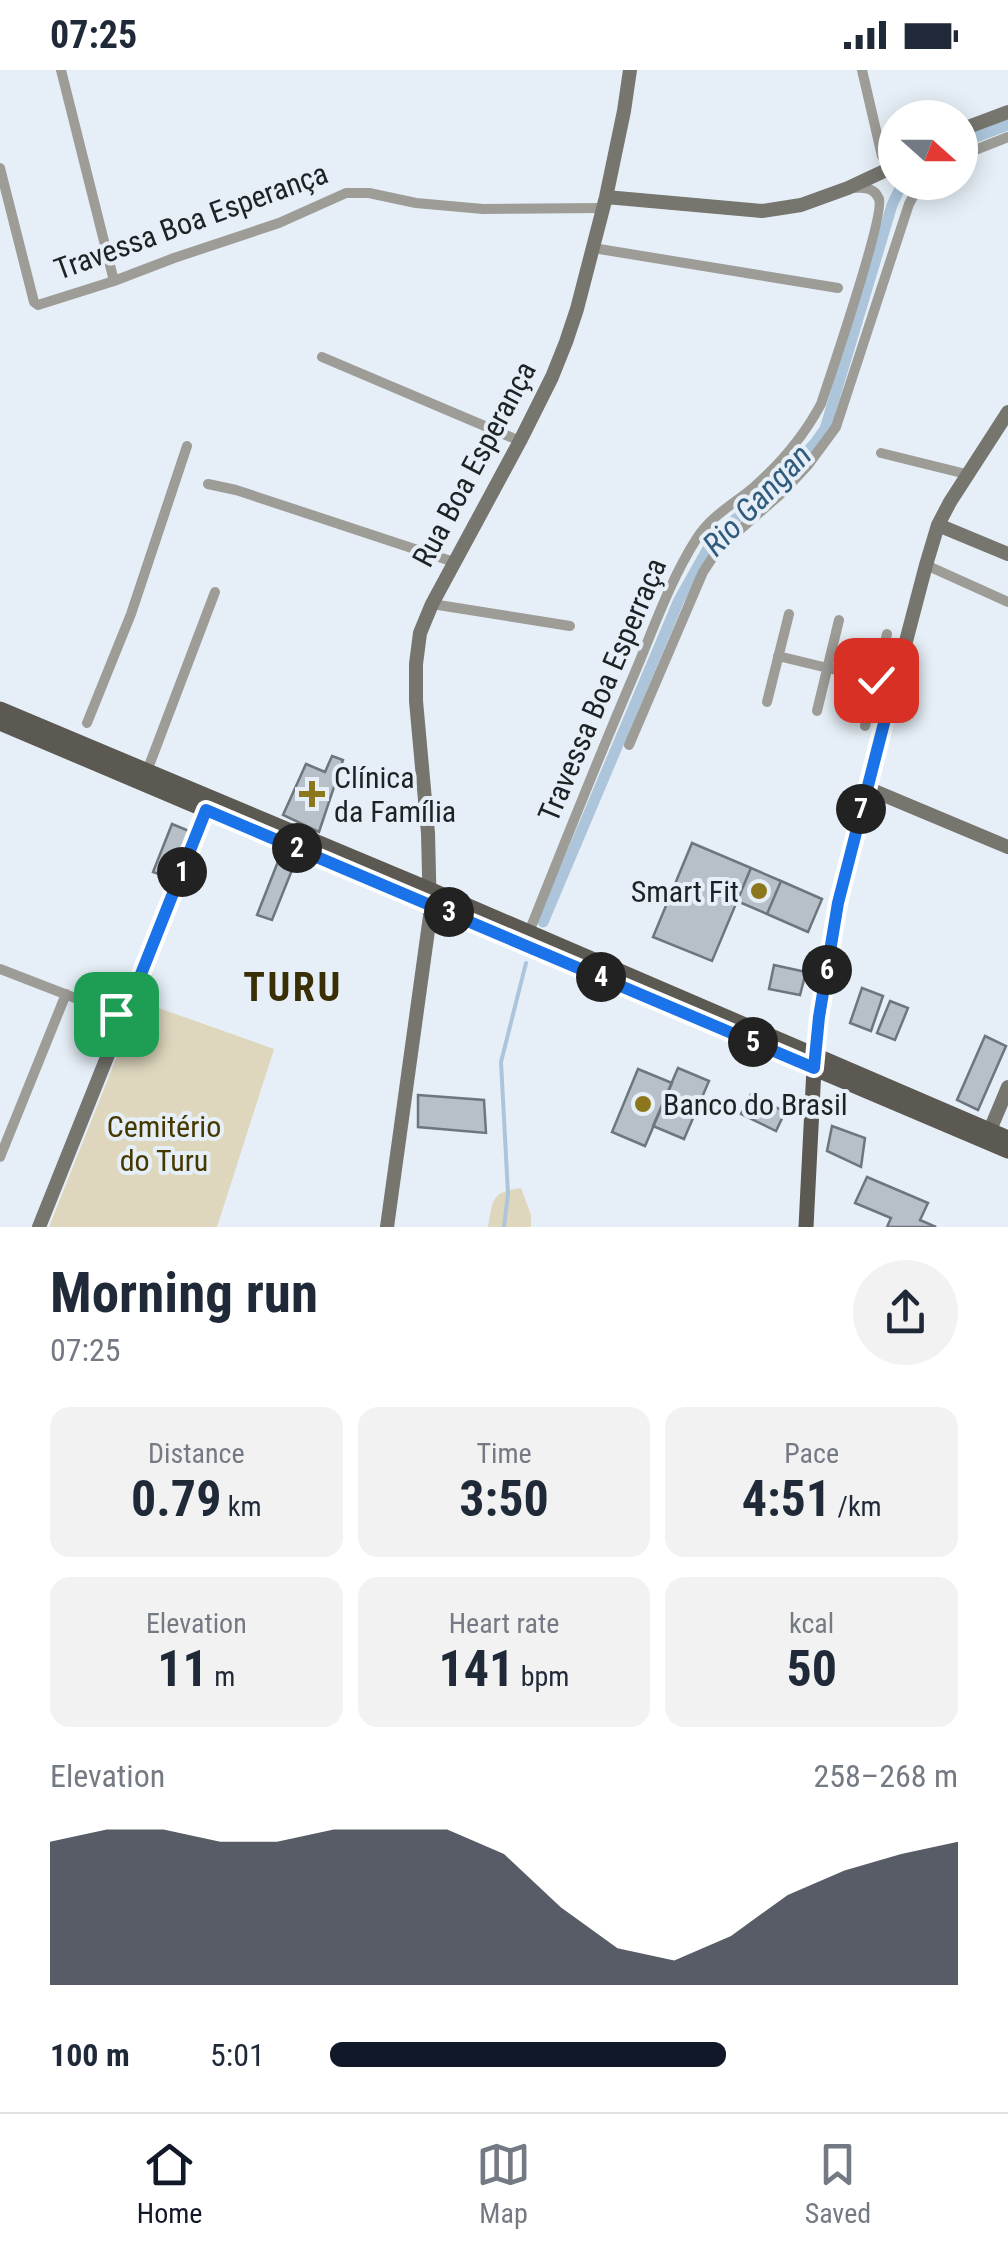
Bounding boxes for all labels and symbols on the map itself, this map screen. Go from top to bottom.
north arrow [878,100,978,200]
street label: Travessa Boa Esperança [50,155,332,287]
street label: Rua Boa Esperança [405,355,543,573]
water label: Rio Gangan [695,436,819,564]
street label: Travessa Boa Esperraça [531,553,673,827]
pin [834,638,919,723]
place label: Clínica da Família [334,760,456,829]
marker: Clínica da Família [299,781,325,807]
pin: 7 [836,784,886,834]
pin: 2 [272,823,322,873]
pin: 1 [157,847,207,897]
place label: Smart Fit [631,874,739,909]
marker: Smart Fit [748,880,770,902]
pin: 3 [424,887,474,937]
pin: 6 [802,945,852,995]
pin: 4 [576,952,626,1002]
district label: TURU [243,964,343,1011]
pin [74,972,159,1057]
pin: 5 [728,1017,778,1067]
place label: Banco do Brasil [663,1087,848,1122]
marker: Banco do Brasil [632,1093,654,1115]
park label: Cemitério do Turu [107,1109,221,1178]

